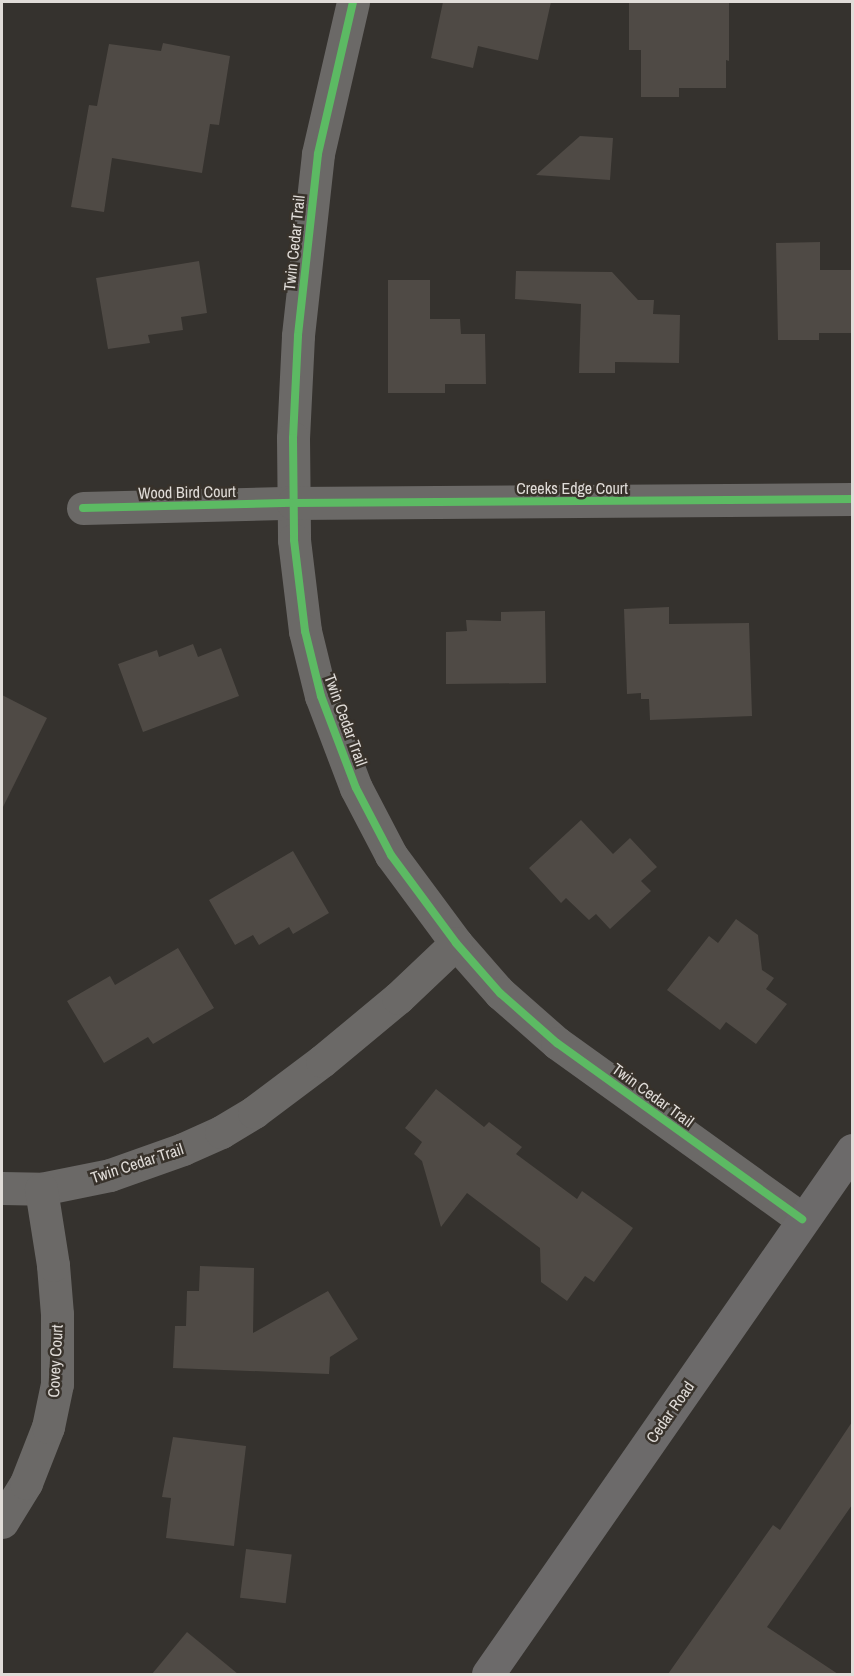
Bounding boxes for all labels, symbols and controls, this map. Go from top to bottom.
street label: Twin Cedar Trail [279,194,309,292]
street label: Creeks Edge Court [516,478,628,498]
street label: Wood Bird Court [138,482,236,502]
street label: Twin Cedar Trail [320,671,372,769]
street label: Twin Cedar Trail [608,1059,698,1131]
street label: Twin Cedar Trail [88,1139,186,1187]
street label: Covey Court [44,1324,66,1398]
street label: Cedar Road [642,1378,698,1446]

